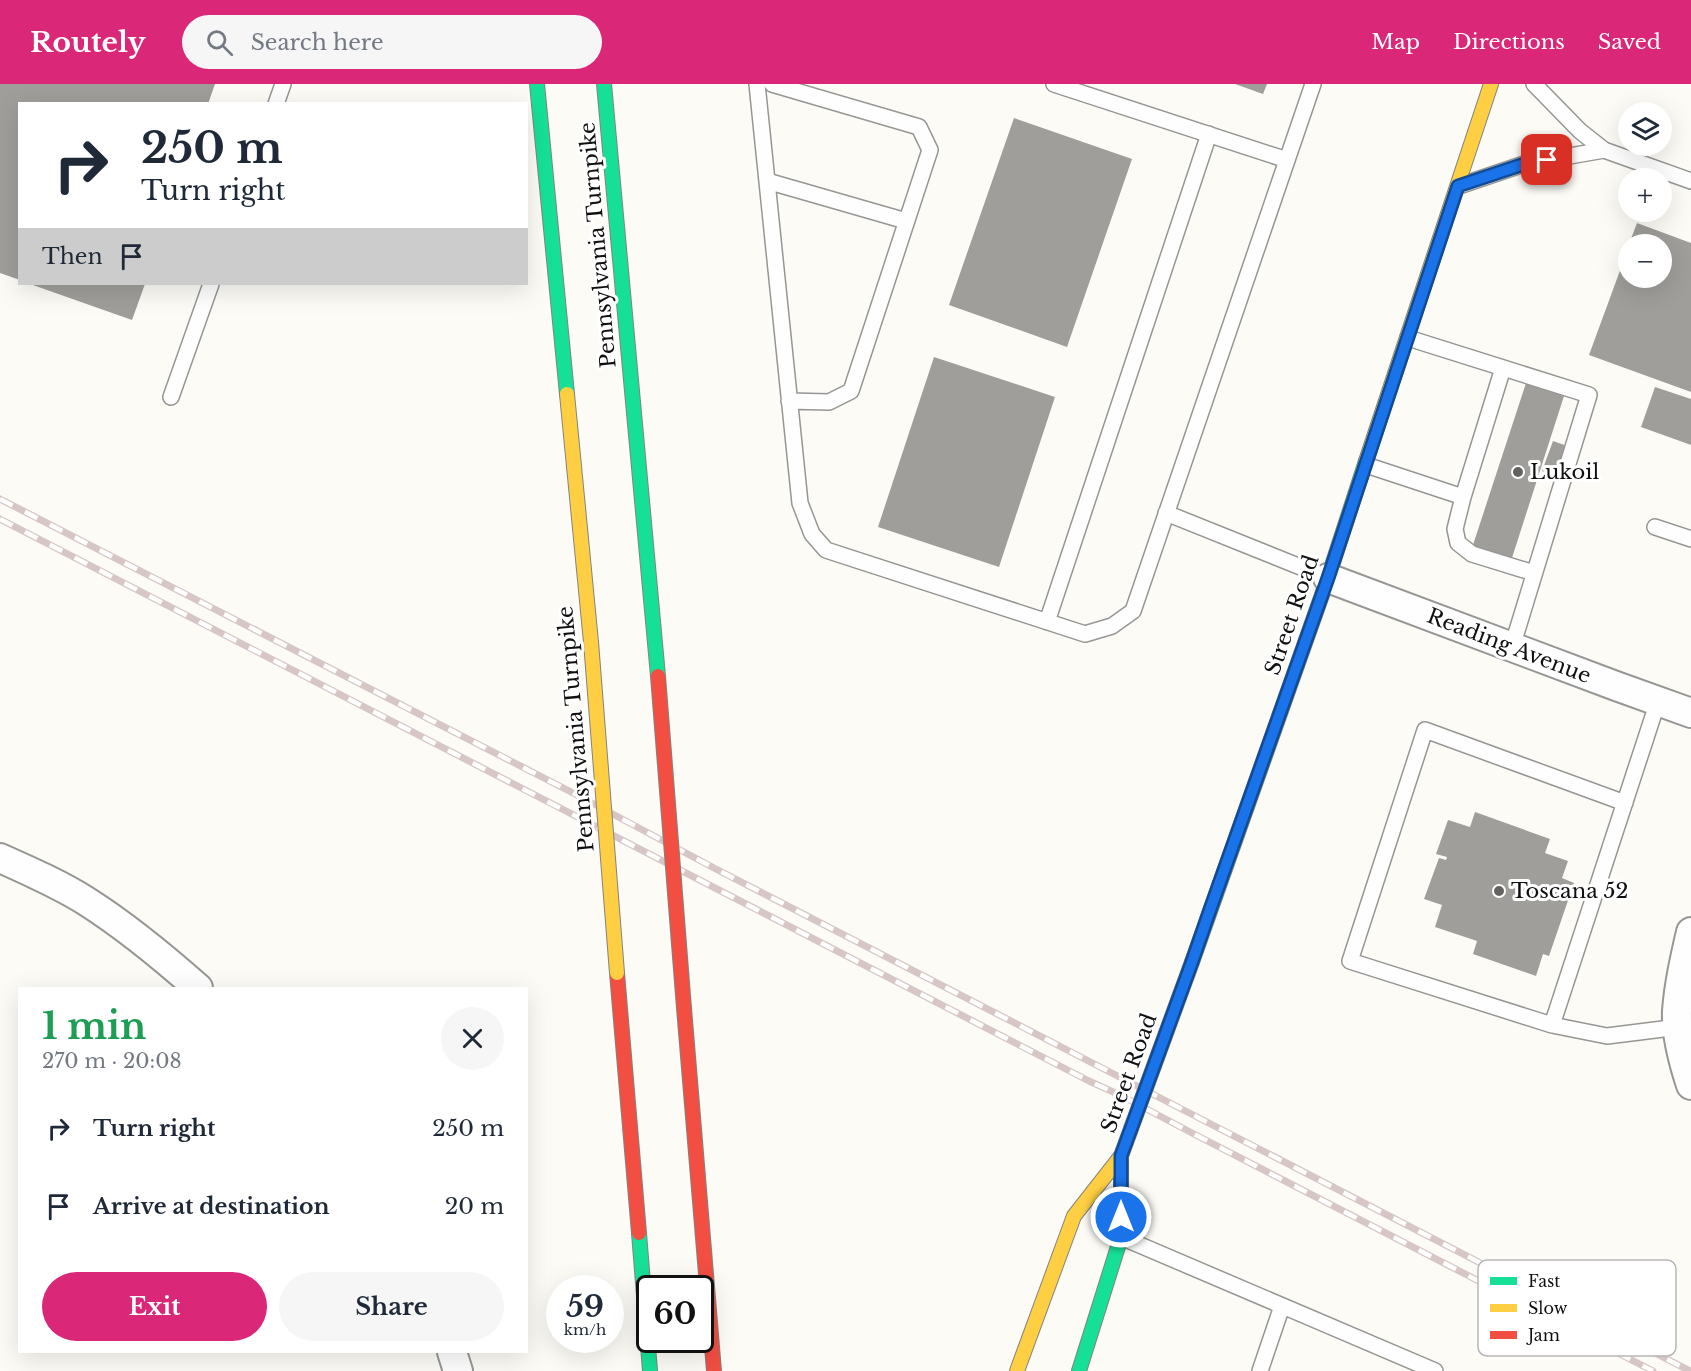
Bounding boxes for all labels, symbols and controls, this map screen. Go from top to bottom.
search box [182,15,602,69]
text: Routely [30,25,146,60]
icon: search [203,26,236,59]
text: Search here [251,29,384,56]
text: Map [1371,29,1420,55]
text: Directions [1453,29,1565,55]
text: Saved [1598,29,1661,55]
map controls [1618,102,1672,288]
button: layers [1618,102,1672,156]
street label: Pennsylvania Turnpike [574,121,622,369]
text: 250 m [141,122,283,174]
icon: right [42,126,120,204]
pin [1521,134,1572,185]
icon: arrive [1530,143,1563,176]
button: + [1618,168,1672,222]
text: Turn right [141,174,285,207]
button: − [1618,234,1672,288]
icon: arrive [115,240,148,273]
text: Then [42,243,103,270]
place label: Lukoil [1530,459,1599,485]
marker: Lukoil [1511,465,1525,479]
street label: Street Road [1259,552,1325,678]
street label: Reading Avenue [1423,603,1595,689]
street label: Pennsylvania Turnpike [552,605,600,853]
place label: Toscana 52 [1511,878,1628,904]
marker: Toscana 52 [1492,884,1506,898]
text: 1 min [42,1004,146,1049]
button: close [441,1007,504,1070]
street label: Street Road [1095,1010,1163,1136]
text: 270 m · 20:08 [42,1049,182,1073]
icon: right [42,1112,75,1145]
text: Turn right [93,1115,215,1142]
text: 250 m [432,1115,504,1142]
position arrow [1089,1185,1153,1249]
icon: arrive [42,1190,75,1223]
text: Arrive at destination [93,1193,330,1220]
text: 20 m [445,1193,504,1220]
legend [1478,1260,1676,1356]
text: Fast [1528,1271,1560,1291]
button: Exit [42,1272,267,1341]
button: Share [279,1272,504,1341]
speed limit sign: 60 [636,1275,714,1353]
text: 59 [566,1288,604,1325]
text: Slow [1528,1298,1568,1318]
text: km/h [564,1320,606,1339]
text: Jam [1526,1325,1560,1345]

